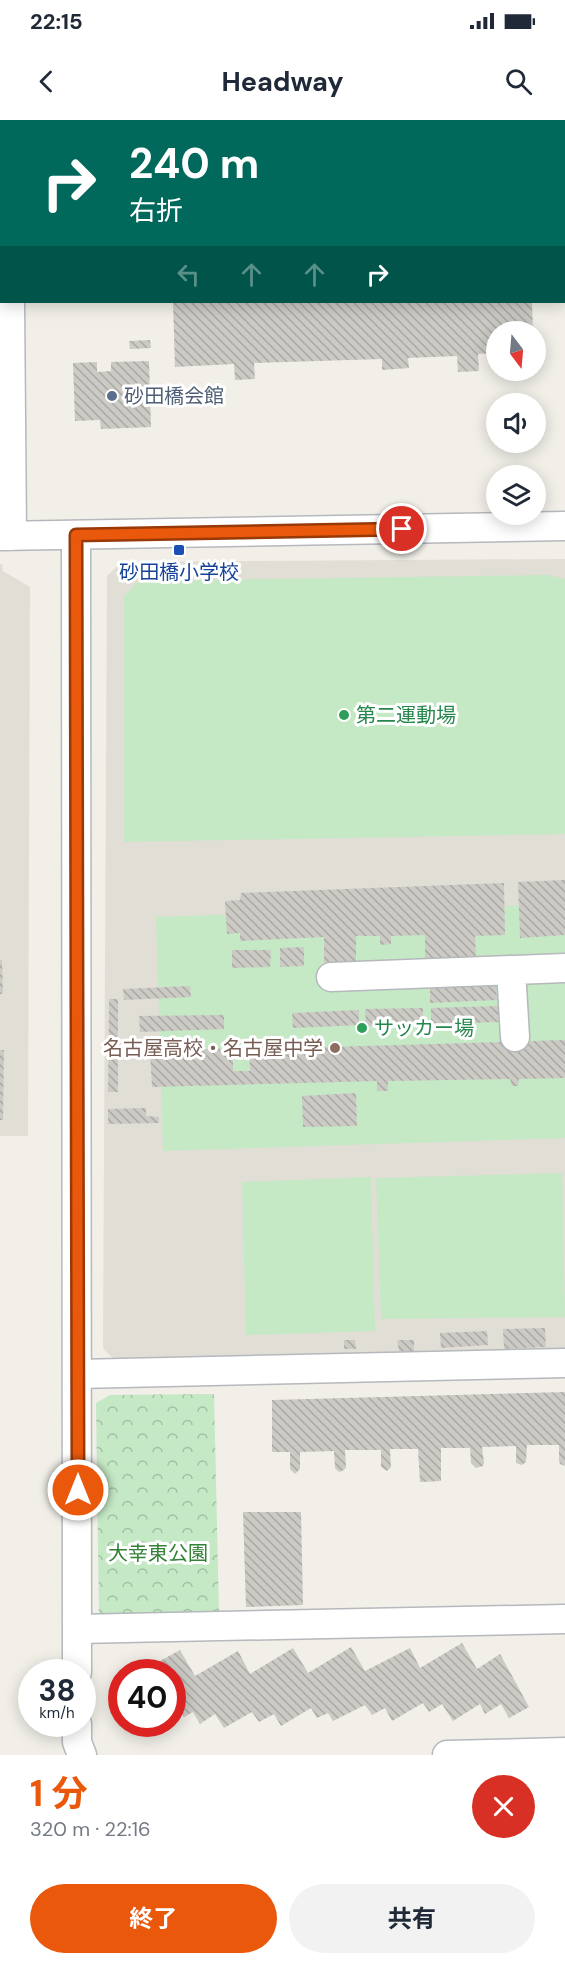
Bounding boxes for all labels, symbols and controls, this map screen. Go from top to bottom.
text: 22:15 [30,7,83,36]
text: Headway [221,64,344,99]
icon: back [30,65,63,98]
icon: search [502,65,535,98]
text: 240 m [129,136,259,191]
icon: right [30,144,108,222]
text: 右折 [129,193,183,228]
icon: left [172,258,205,291]
icon: ahead [235,258,268,291]
icon: ahead [298,258,331,291]
icon: right [361,258,394,291]
north arrow [486,321,546,381]
map controls [486,321,546,525]
place label: 砂田橋会館 [124,383,224,409]
marker: 砂田橋会館 [105,389,119,403]
button: sound [486,393,546,453]
button: layers [486,465,546,525]
pin [376,503,427,554]
icon: arrive [385,512,418,545]
marker: 砂田橋小学校 [172,543,186,557]
place label: 砂田橋小学校 [119,559,239,585]
place label: 第二運動場 [356,702,456,728]
marker: 第二運動場 [337,708,351,722]
place label: サッカー場 [374,1015,474,1041]
marker: サッカー場 [355,1021,369,1035]
place label: 名古屋高校・名古屋中学 [103,1035,323,1061]
marker: 名古屋高校・名古屋中学 [328,1041,342,1055]
position arrow [46,1458,110,1522]
park label: 大幸東公園 [108,1540,208,1566]
speed limit sign: 40 [108,1659,186,1737]
text: 38 [38,1671,76,1710]
text: km/h [39,1703,75,1723]
text: 1 分 [30,1770,88,1817]
button: close [472,1775,535,1838]
text: 320 m · 22:16 [30,1816,150,1842]
button: 終了 [30,1884,277,1953]
button: 共有 [289,1884,535,1953]

